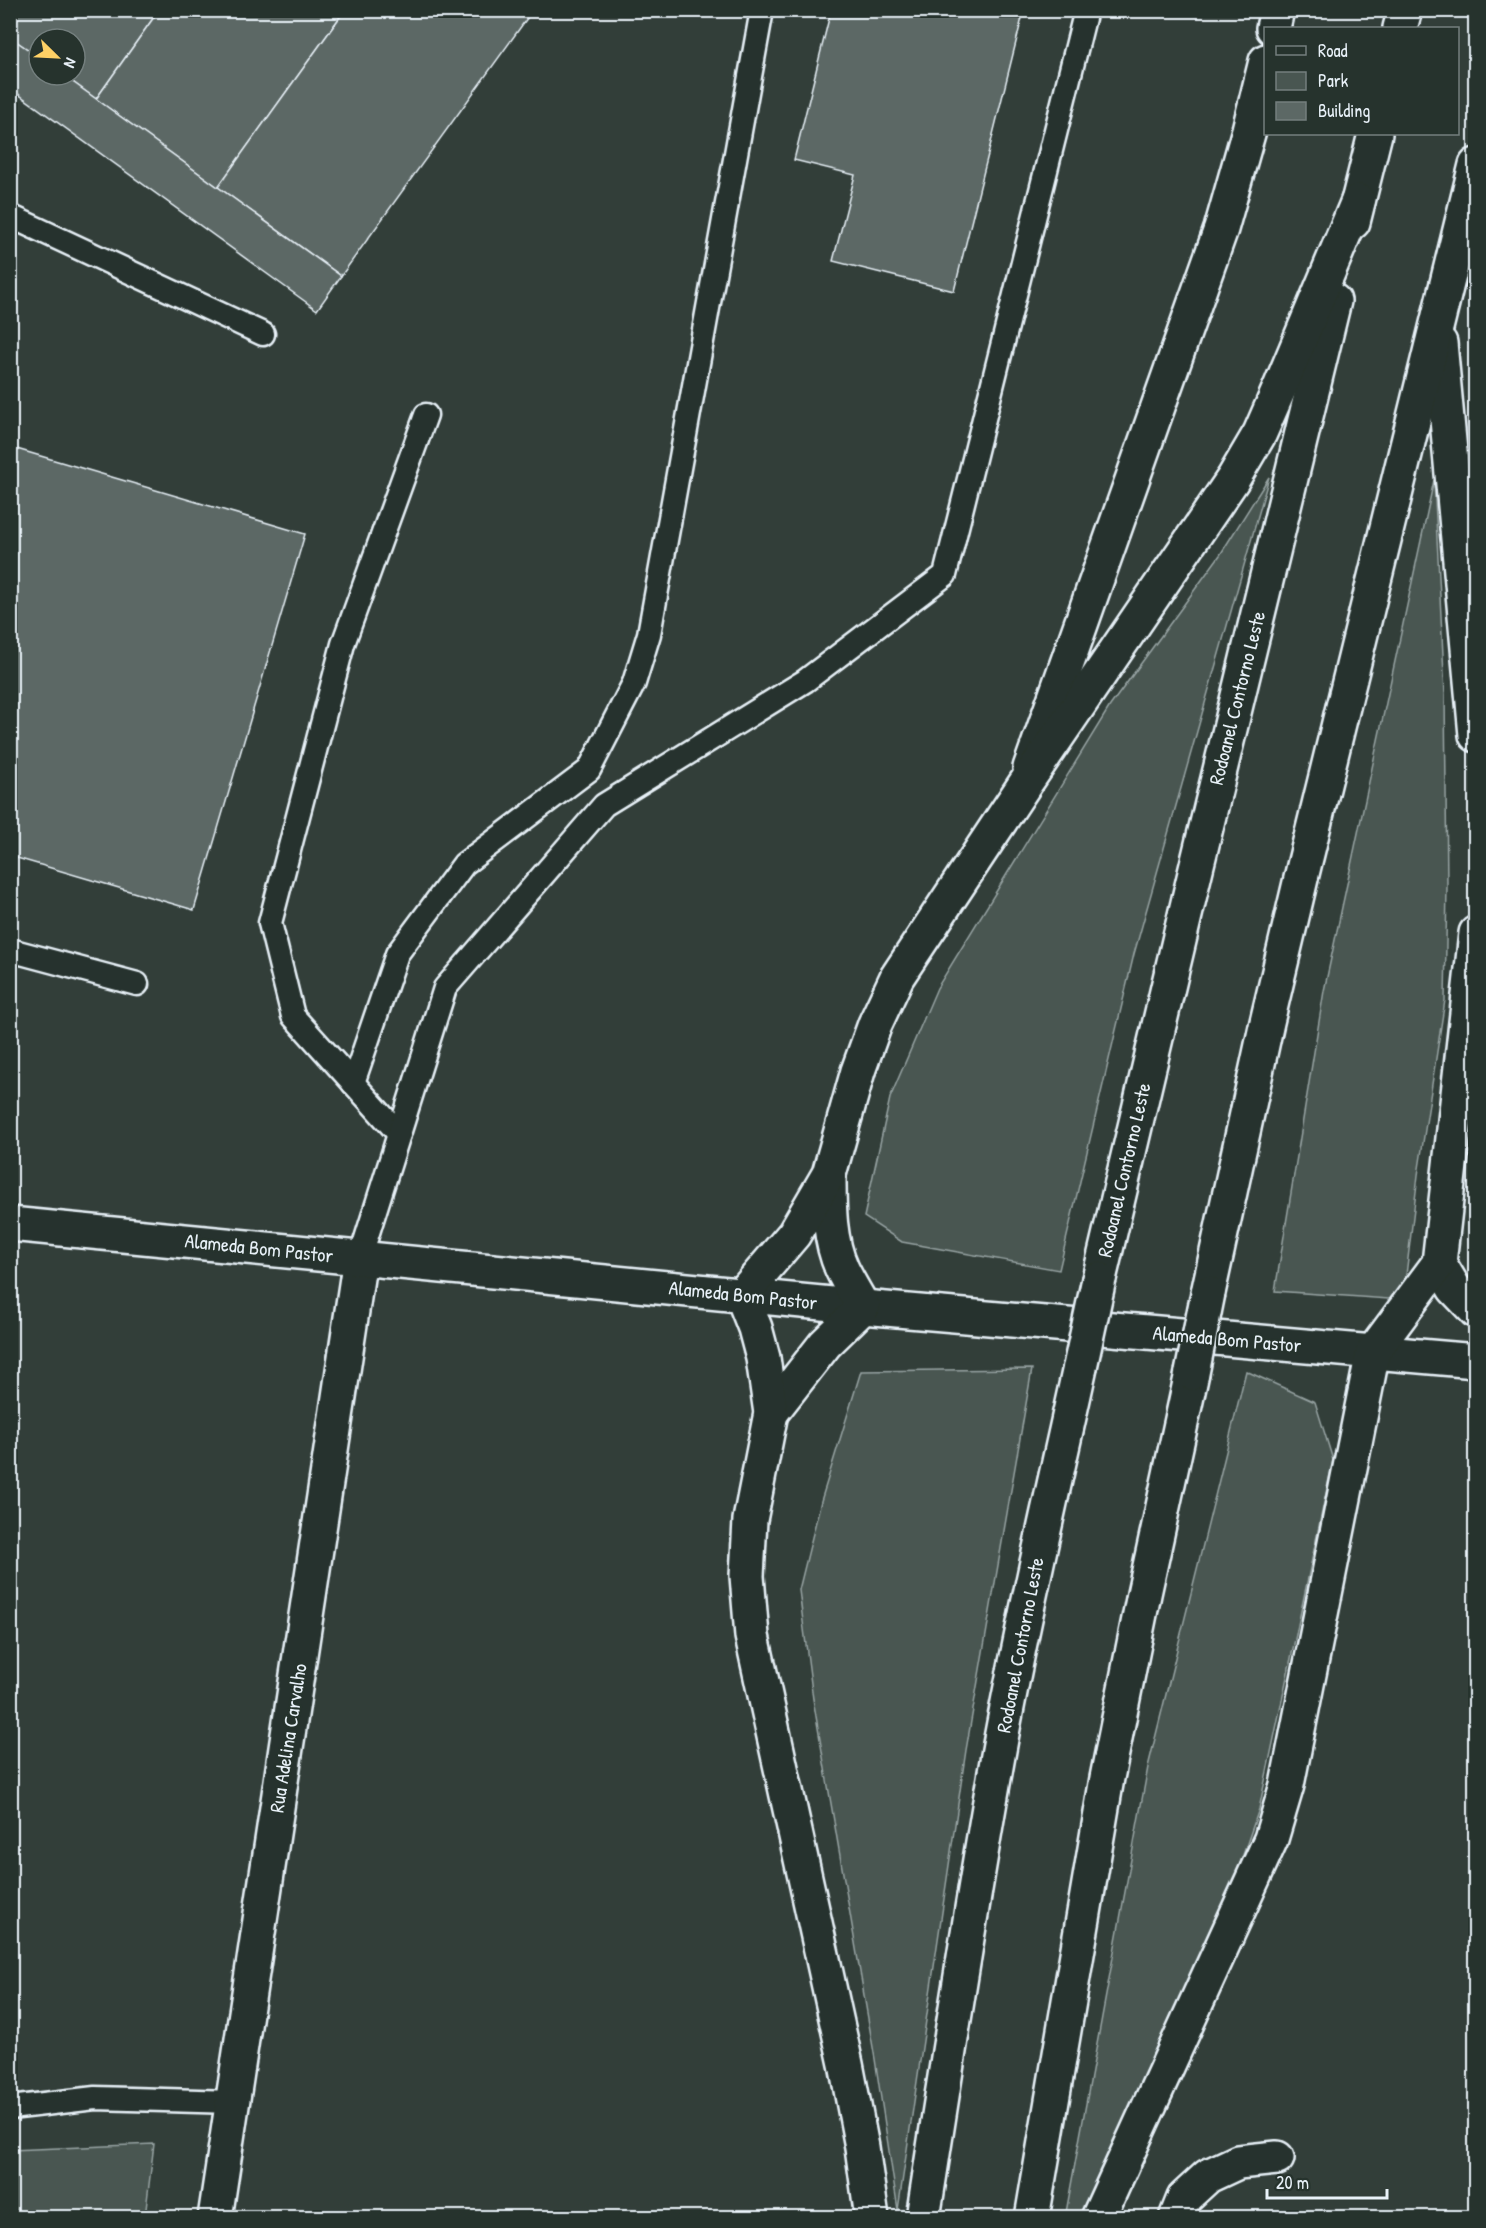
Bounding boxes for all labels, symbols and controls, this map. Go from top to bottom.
north arrow [27,27,87,87]
legend [1264,27,1459,135]
text: Road [1318,38,1348,63]
text: N [59,55,82,72]
text: Park [1318,68,1349,93]
text: Building [1318,98,1370,123]
street label: Rodoanel Contorno Leste [1202,608,1271,788]
street label: Rodoanel Contorno Leste [1090,1080,1157,1260]
street label: Alameda Bom Pastor [184,1226,335,1269]
street label: Alameda Bom Pastor [668,1273,819,1316]
street label: Alameda Bom Pastor [1152,1319,1303,1358]
street label: Rodoanel Contorno Leste [989,1555,1050,1735]
street label: Rua Adelina Carvalho [262,1662,313,1814]
scale bar [1267,2162,1387,2200]
text: 20 m [1276,2170,1309,2195]

